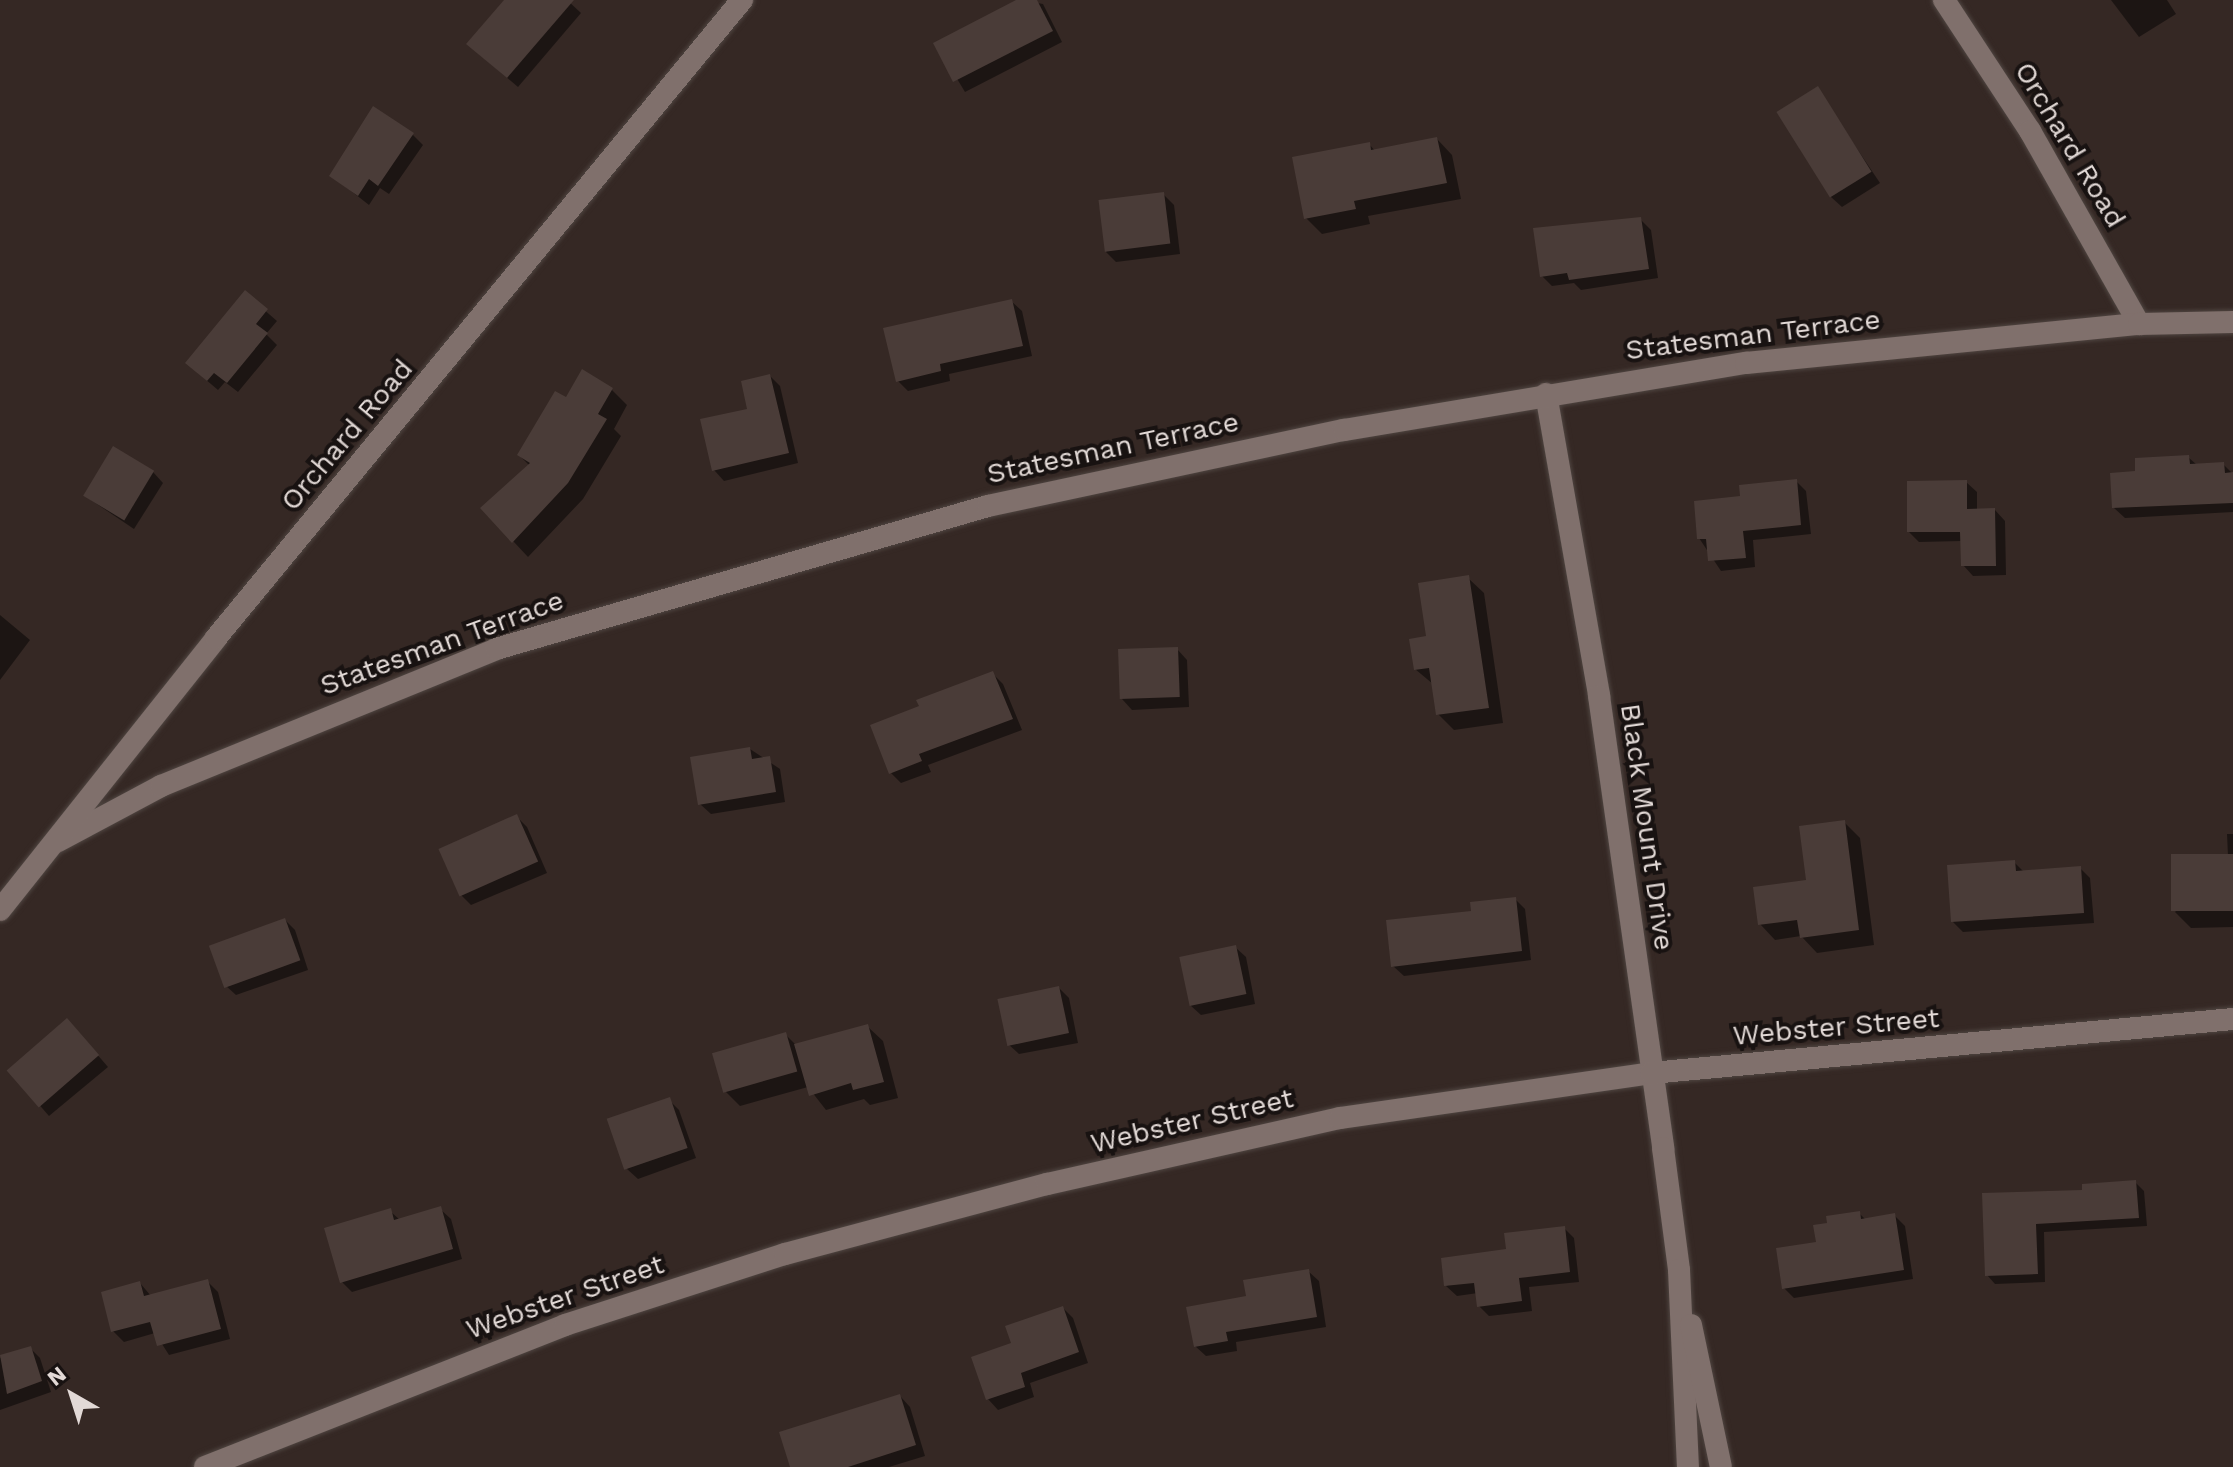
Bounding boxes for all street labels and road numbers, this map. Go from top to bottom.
street label: Orchard Road [2007,56,2133,234]
street label: Statesman Terrace [1623,303,1883,367]
street label: Orchard Road [274,353,420,517]
street label: Statesman Terrace [984,405,1242,491]
street label: Statesman Terrace [315,583,569,703]
street label: Black Mount Drive [1613,701,1681,953]
street label: Webster Street [1731,1001,1941,1053]
street label: Webster Street [1087,1081,1297,1161]
street label: Webster Street [461,1247,669,1347]

